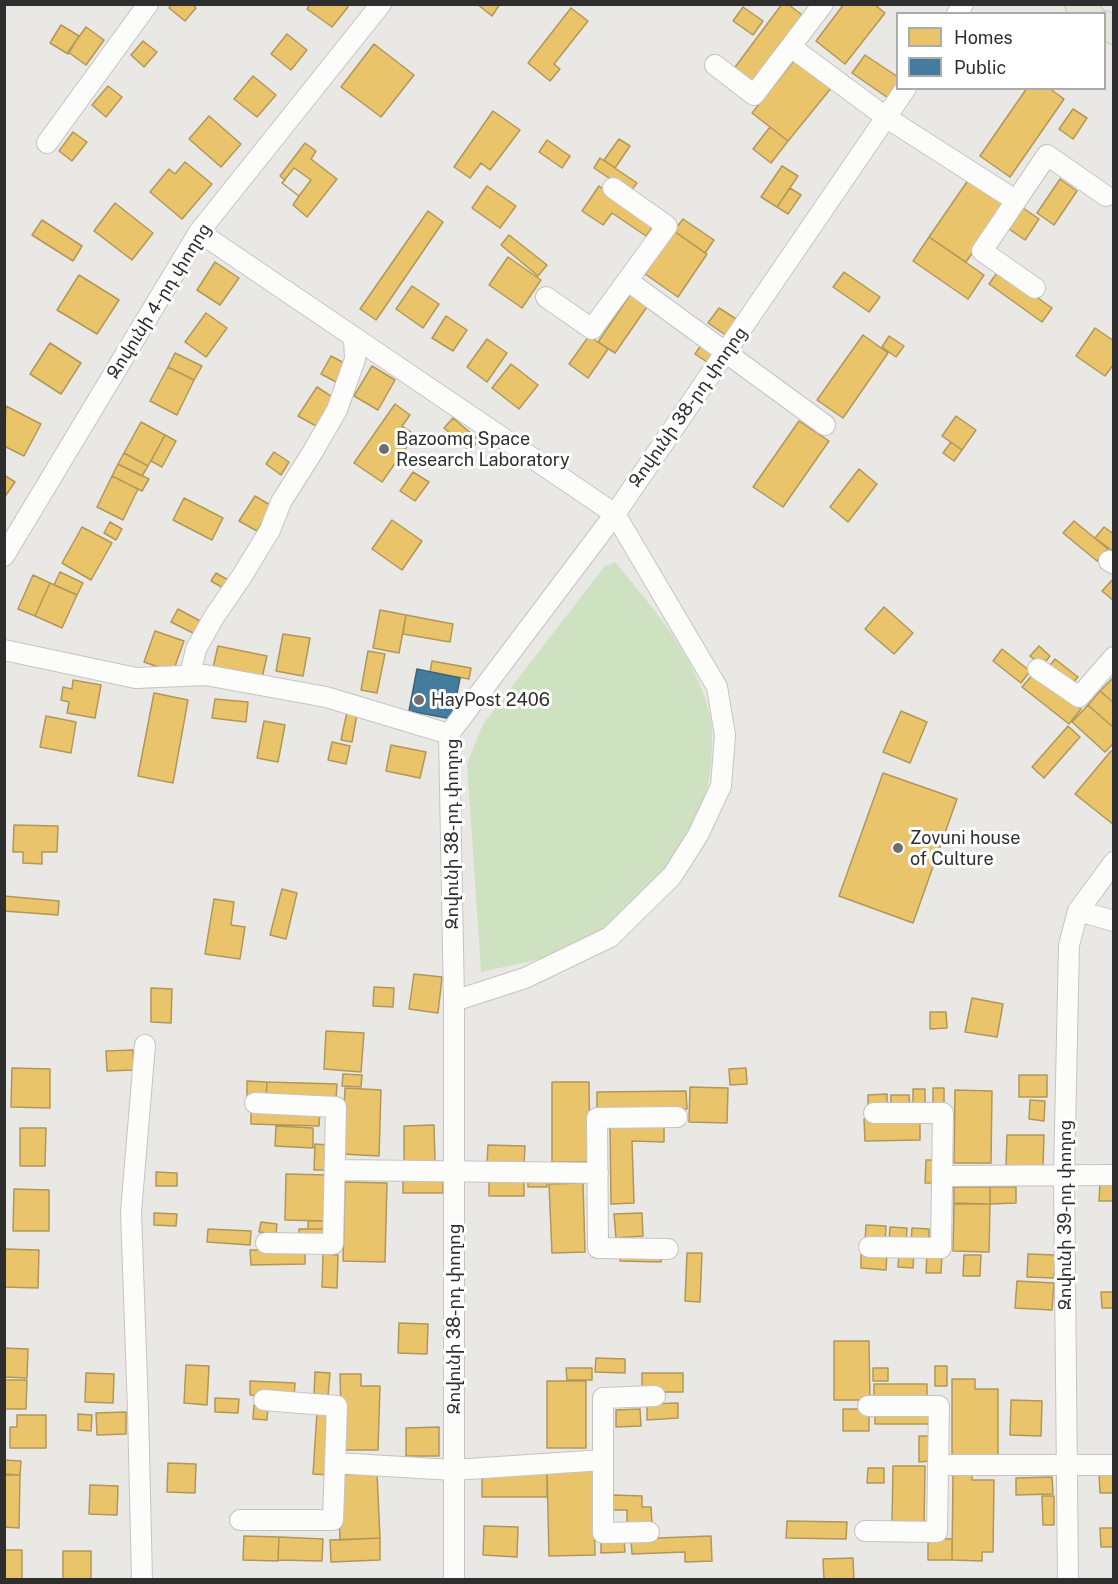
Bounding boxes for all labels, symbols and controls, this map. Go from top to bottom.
legend [896,12,1106,90]
text: Homes [954,27,1013,48]
text: Public [954,57,1006,78]
street label: Զովունի 4-րդ փողոց [102,219,216,383]
street label: Զովունի 38-րդ փողոց [624,323,752,491]
place label: Bazoomq Space Research Laboratory [396,428,570,470]
marker: Bazoomq Space Research Laboratory [377,442,391,456]
place label: HayPost 2406 [431,689,550,711]
marker: HayPost 2406 [412,693,426,707]
street label: Զովունի 38-րդ փողոց [441,738,463,930]
place label: Zovuni house of Culture [910,827,1020,870]
marker: Zovuni house of Culture [891,841,905,855]
street label: Զովունի 39-րդ փողոց [1054,1120,1076,1310]
street label: Զովունի 38-րդ փողոց [443,1223,465,1415]

